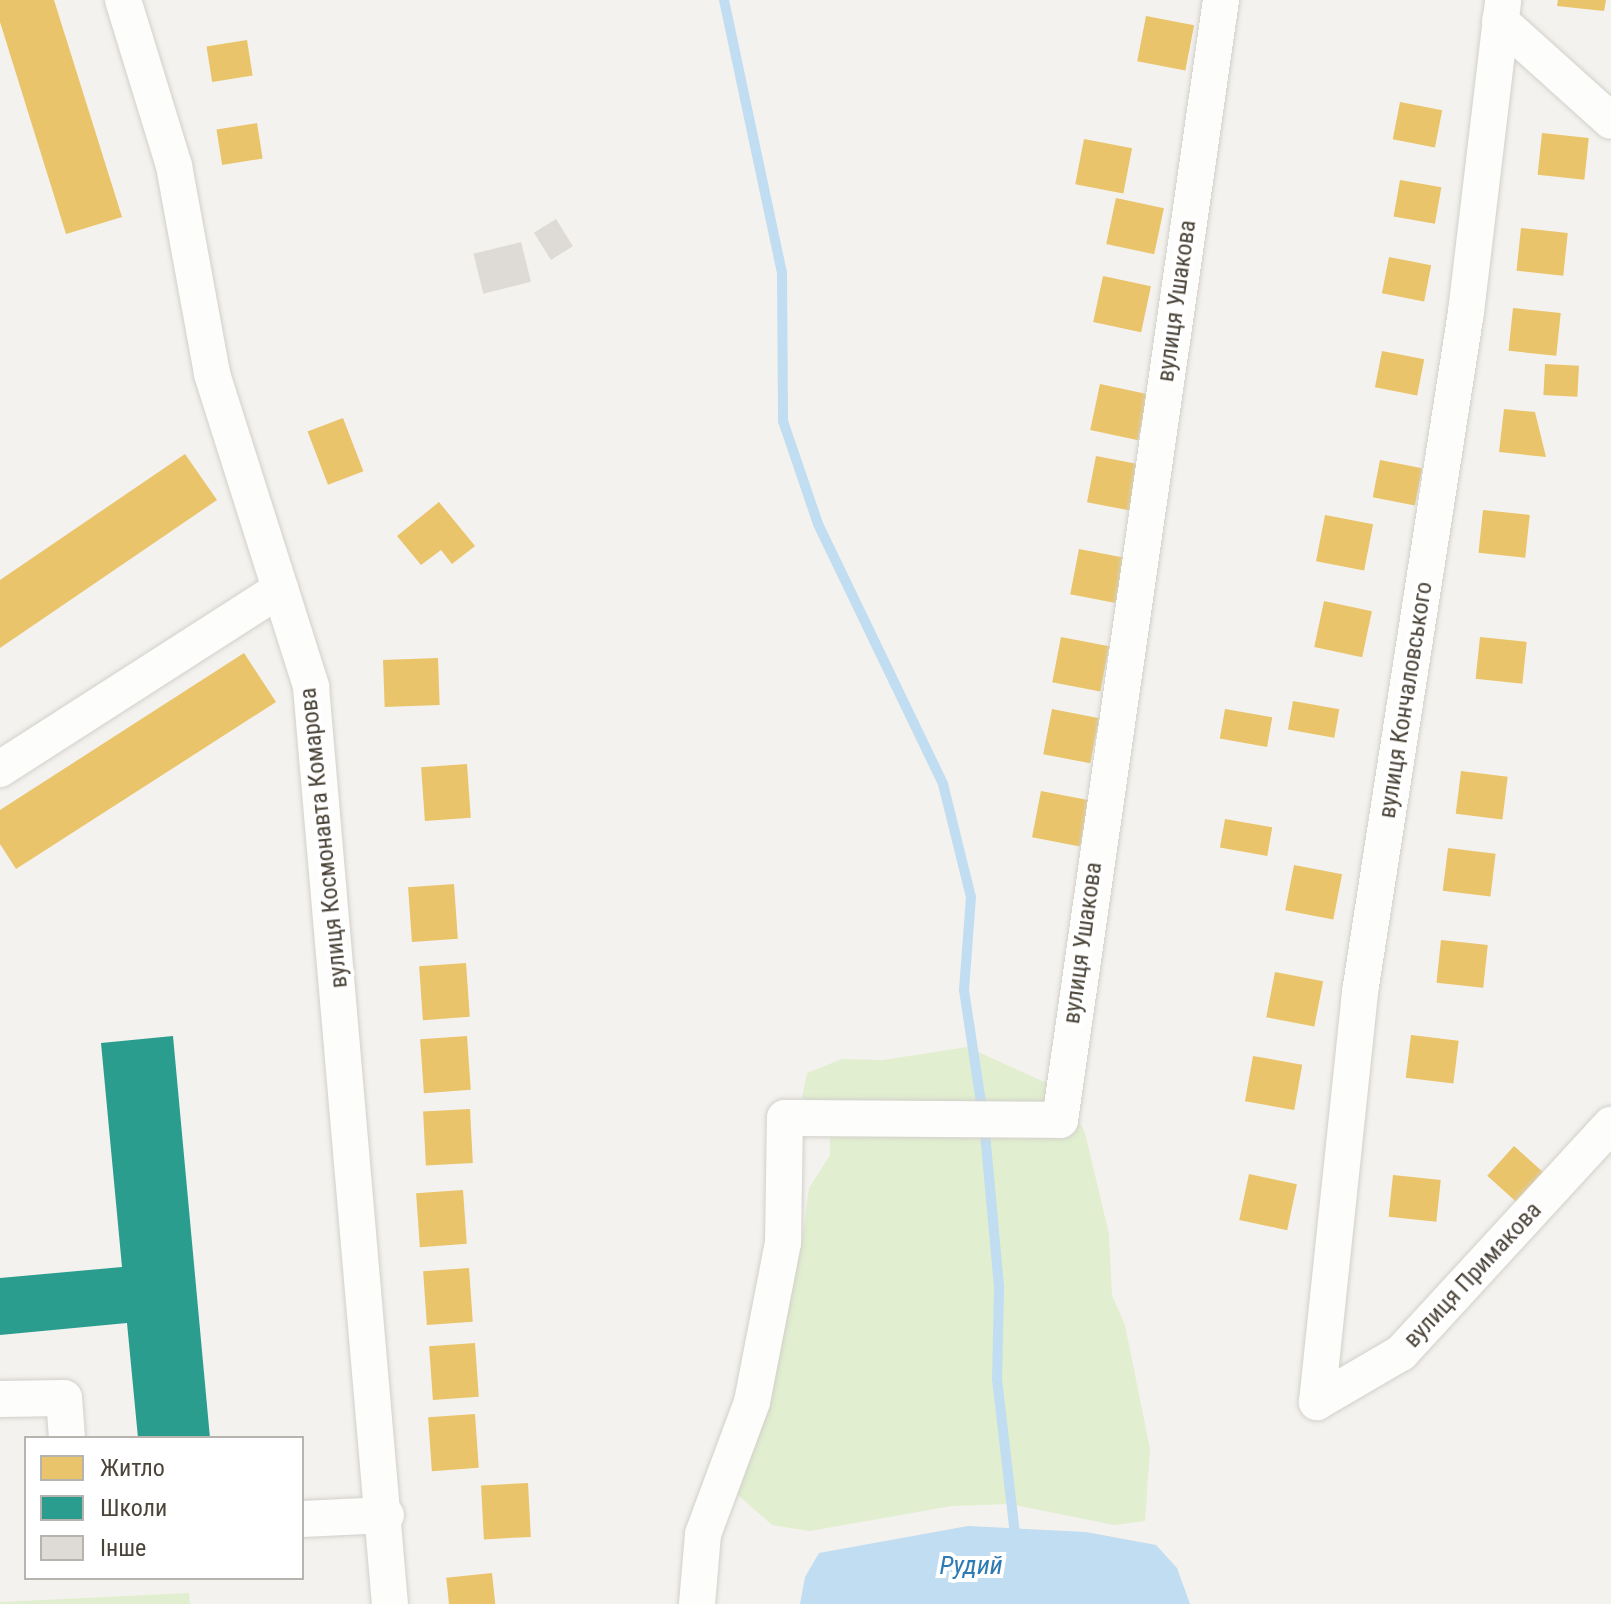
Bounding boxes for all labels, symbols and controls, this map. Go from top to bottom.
street label: вулиця Ушакова [1151,218,1203,384]
street label: вулиця Кончаловського [1373,580,1439,820]
street label: вулиця Космонавта Комарова [294,686,354,990]
street label: вулиця Ушакова [1057,860,1109,1026]
street label: вулиця Примакова [1398,1196,1548,1354]
legend [24,1436,304,1580]
text: Житло [100,1454,165,1482]
text: Школи [100,1494,167,1522]
text: Інше [100,1534,146,1562]
water label: Рудий [939,1550,1003,1582]

